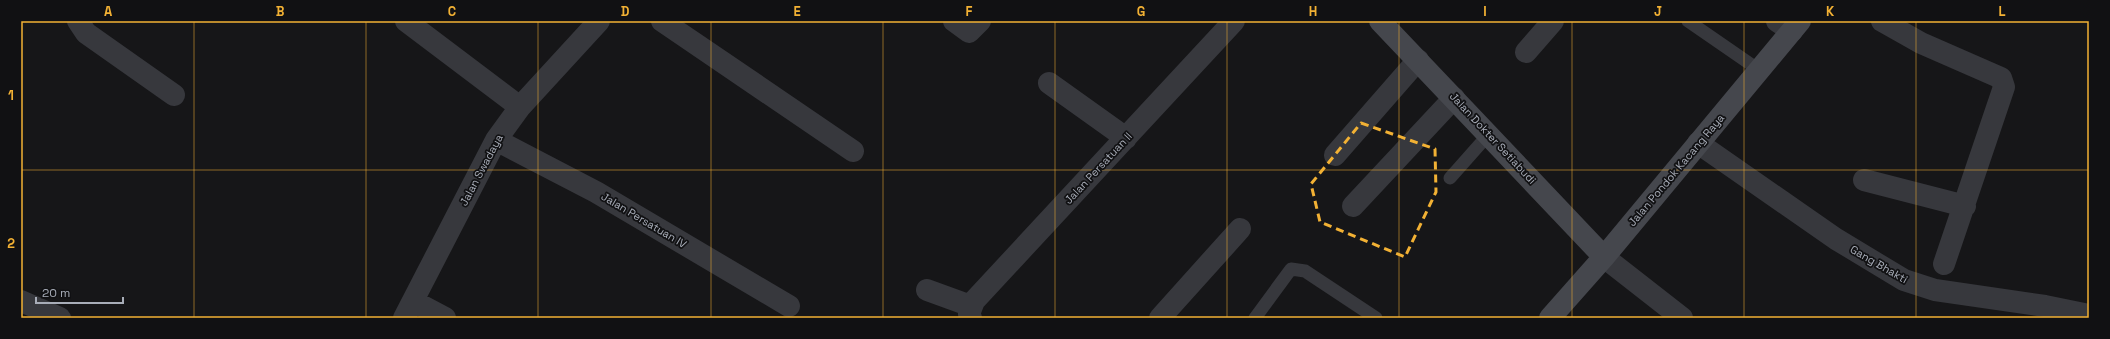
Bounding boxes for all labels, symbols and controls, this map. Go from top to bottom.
text: A [104,3,113,20]
text: B [276,3,285,20]
text: C [448,3,456,20]
text: D [621,3,630,20]
text: E [793,3,801,20]
text: F [966,3,973,20]
text: G [1137,3,1145,20]
text: H [1309,3,1317,20]
text: I [1483,3,1487,20]
text: J [1654,3,1662,20]
text: K [1826,3,1835,20]
text: L [1998,3,2006,20]
text: 1 [8,87,14,104]
street label: Jalan Dokter Setiabudi [1447,89,1539,187]
street label: Jalan Pondok Kacang Raya [1625,110,1728,229]
street label: Jalan Persatuan II [1061,129,1135,207]
street label: Jalan Swadaya [456,131,506,208]
street label: Jalan Persatuan IV [599,189,689,251]
text: 2 [7,235,15,252]
street label: Gang Bhakti [1848,242,1911,286]
scale bar [36,279,123,305]
text: 20 m [42,285,70,301]

